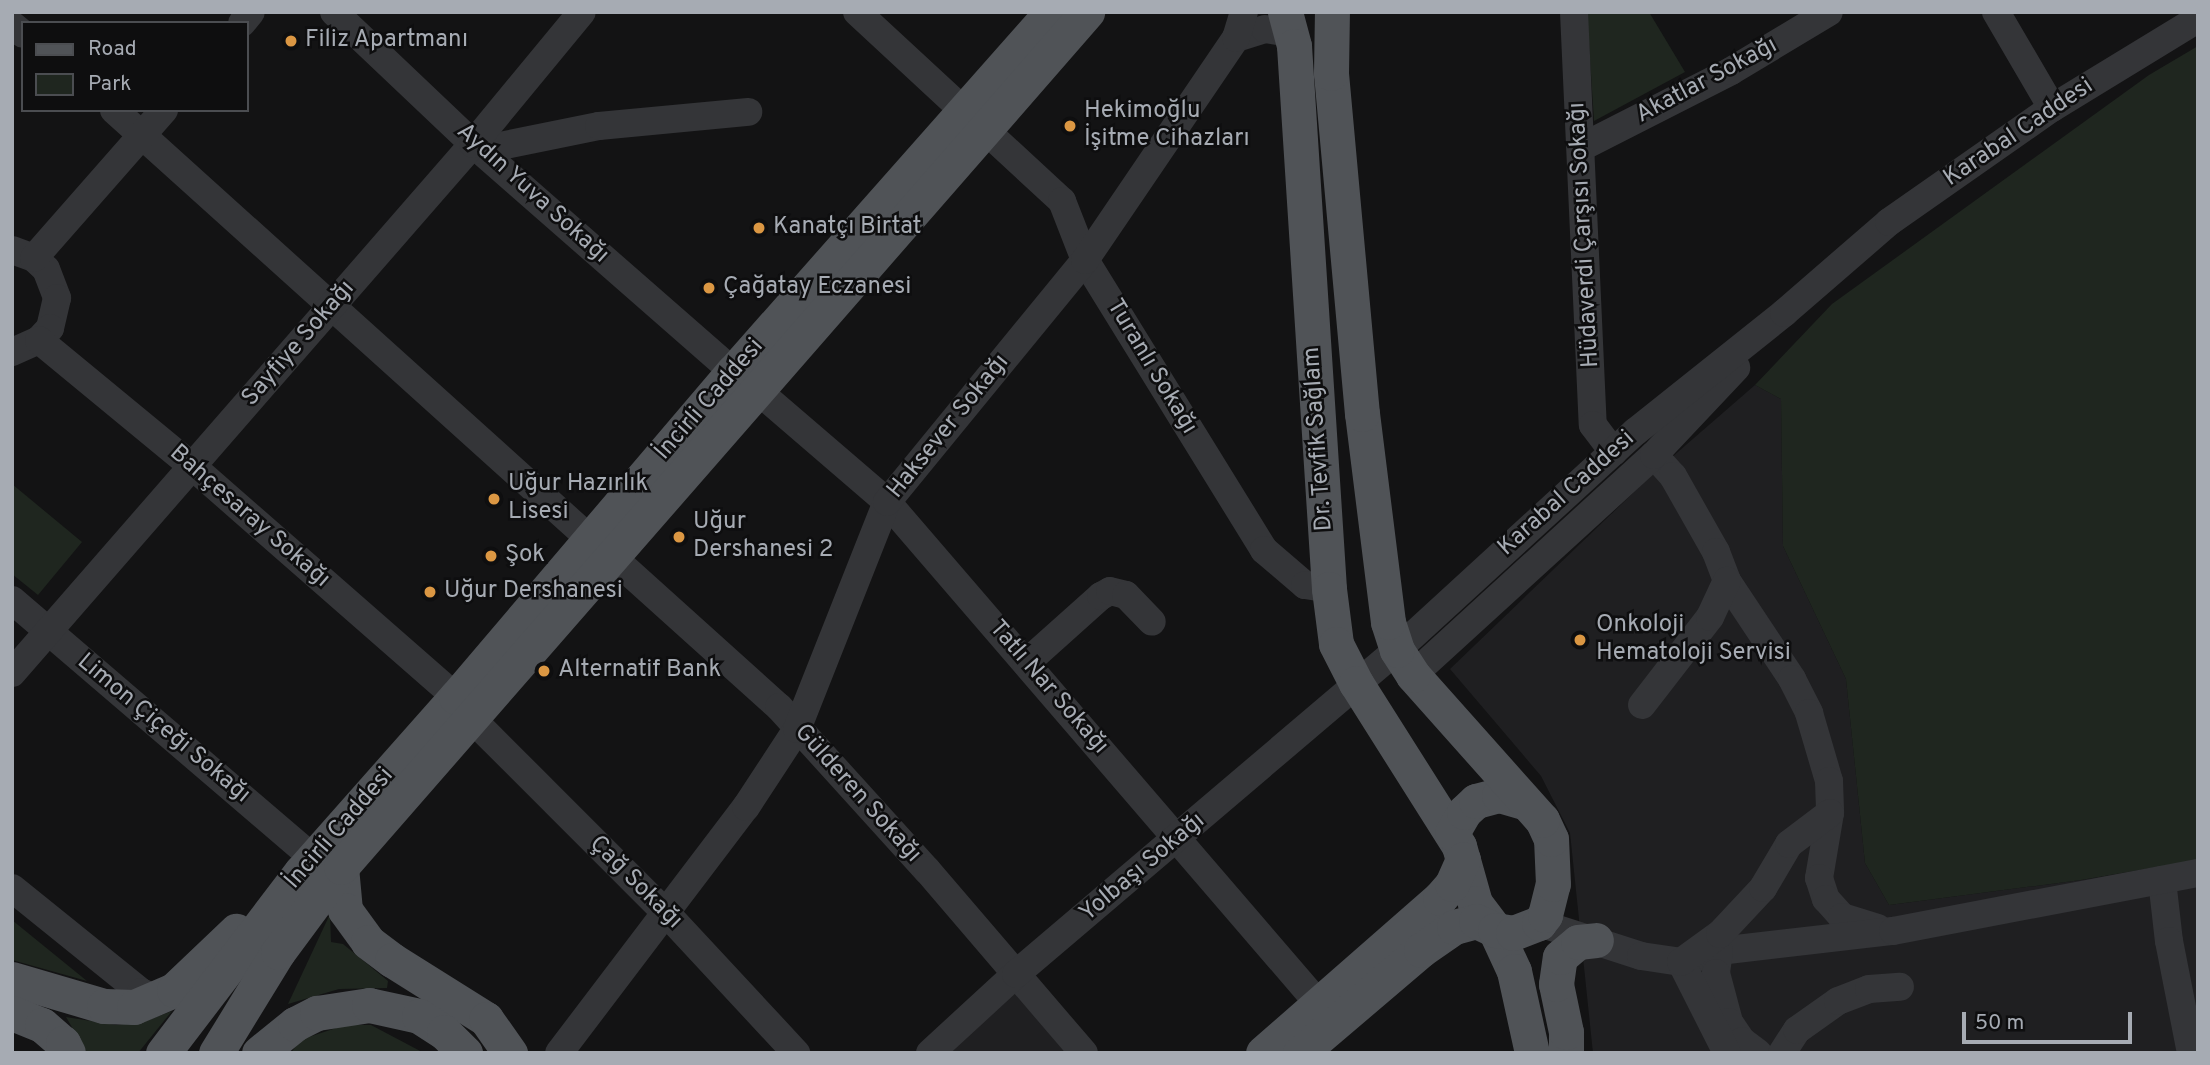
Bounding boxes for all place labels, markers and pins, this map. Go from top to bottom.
place label: Filiz Apartmanı [305,27,469,55]
marker: Filiz Apartmanı [283,33,299,49]
place label: Hekimoğlu İşitme Cihazları [1084,98,1250,154]
marker: Hekimoğlu İşitme Cihazları [1062,118,1078,134]
place label: Kanatçı Birtat [773,214,922,242]
marker: Kanatçı Birtat [751,220,767,236]
place label: Çağatay Eczanesi [723,274,911,302]
marker: Çağatay Eczanesi [701,280,717,296]
place label: Uğur Hazırlık Lisesi [508,471,648,527]
marker: Uğur Hazırlık Lisesi [486,491,502,507]
place label: Uğur Dershanesi 2 [693,509,833,565]
marker: Uğur Dershanesi 2 [671,529,687,545]
place label: Şok [505,542,545,570]
marker: Şok [483,548,499,564]
place label: Uğur Dershanesi [444,578,623,606]
marker: Uğur Dershanesi [422,584,438,600]
place label: Onkoloji Hematoloji Servisi [1596,612,1791,668]
marker: Onkoloji Hematoloji Servisi [1570,630,1590,650]
place label: Alternatif Bank [558,657,721,685]
marker: Alternatif Bank [536,663,552,679]

